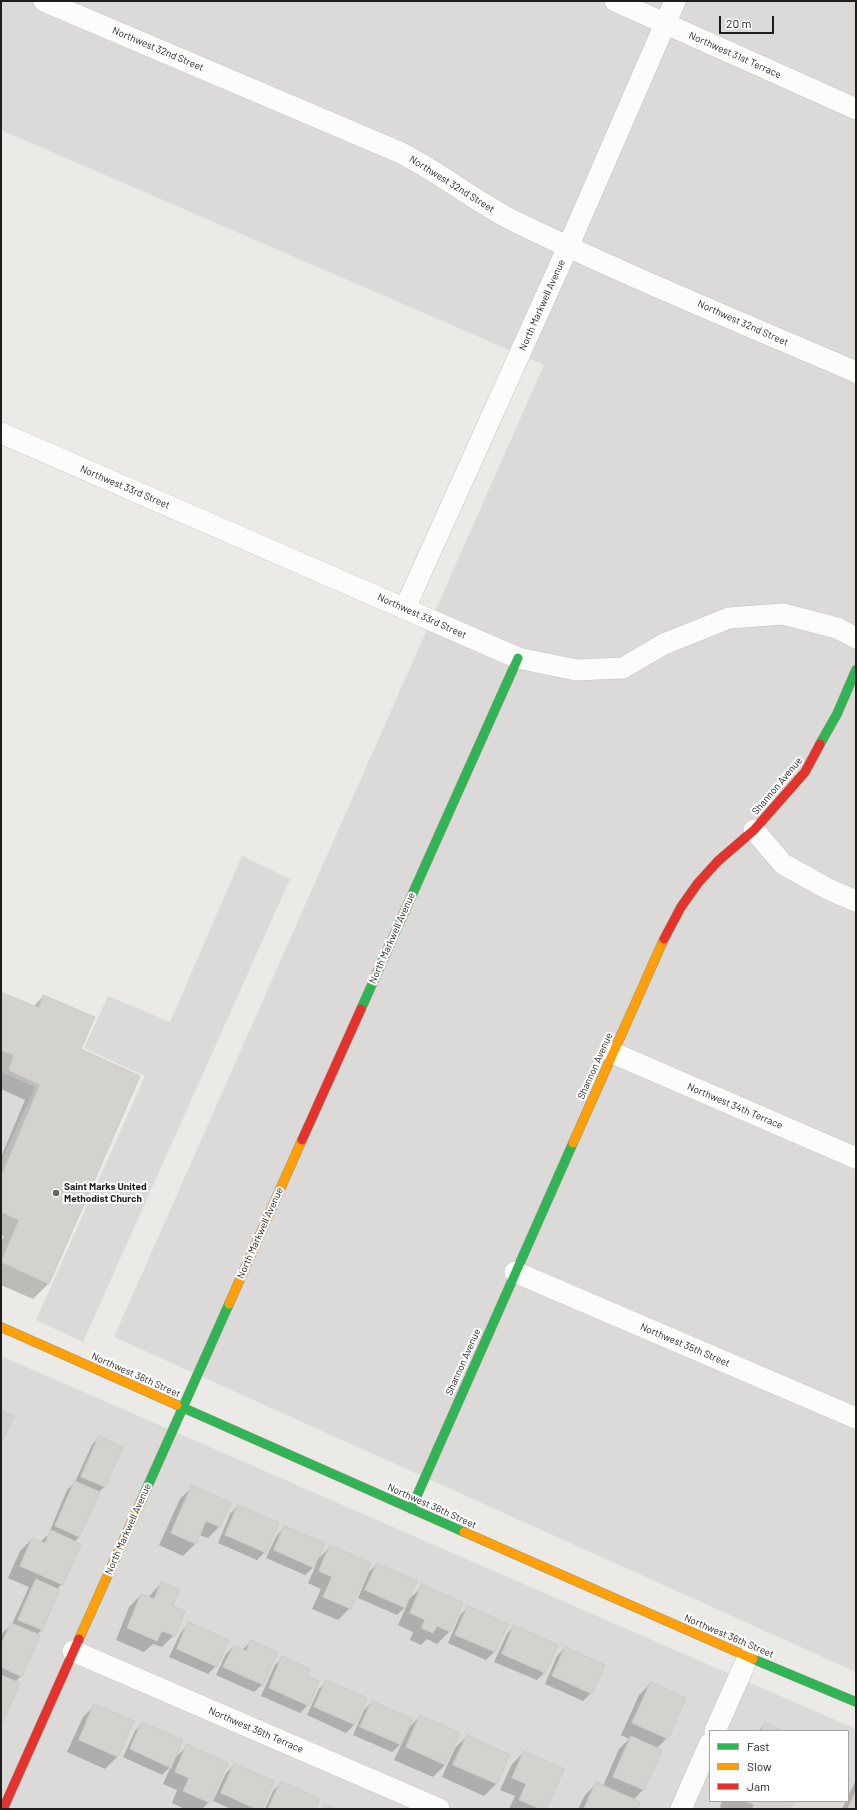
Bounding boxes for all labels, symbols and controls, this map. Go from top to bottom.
scale bar [721,8,776,34]
text: 20 m [726,16,752,30]
street label: Northwest 32nd Street [110,24,206,74]
street label: Northwest 31st Terrace [687,29,783,81]
street label: Northwest 32nd Street [407,153,497,215]
street label: North Markwell Avenue [516,257,568,353]
street label: Northwest 32nd Street [696,298,790,348]
street label: Northwest 33rd Street [78,463,172,511]
street label: Northwest 33rd Street [376,591,468,641]
street label: Shannon Avenue [749,755,805,817]
street label: North Markwell Avenue [366,890,418,986]
street label: Shannon Avenue [575,1031,615,1101]
street label: Northwest 34th Terrace [685,1080,785,1132]
place label: Saint Marks United Methodist Church [64,1181,147,1204]
street label: North Markwell Avenue [234,1185,286,1281]
marker: Saint Marks United Methodist Church [51,1188,61,1198]
street label: Northwest 35th Street [638,1321,732,1369]
street label: Shannon Avenue [443,1327,483,1397]
street label: Northwest 36th Street [90,1350,182,1400]
street label: North Markwell Avenue [102,1481,154,1577]
street label: Northwest 36th Street [386,1481,478,1531]
street label: Northwest 36th Street [682,1612,776,1660]
street label: Northwest 36th Terrace [207,1705,305,1755]
legend [709,1730,849,1802]
text: Fast [747,1739,770,1753]
text: Slow [747,1759,772,1773]
text: Jam [747,1779,770,1793]

